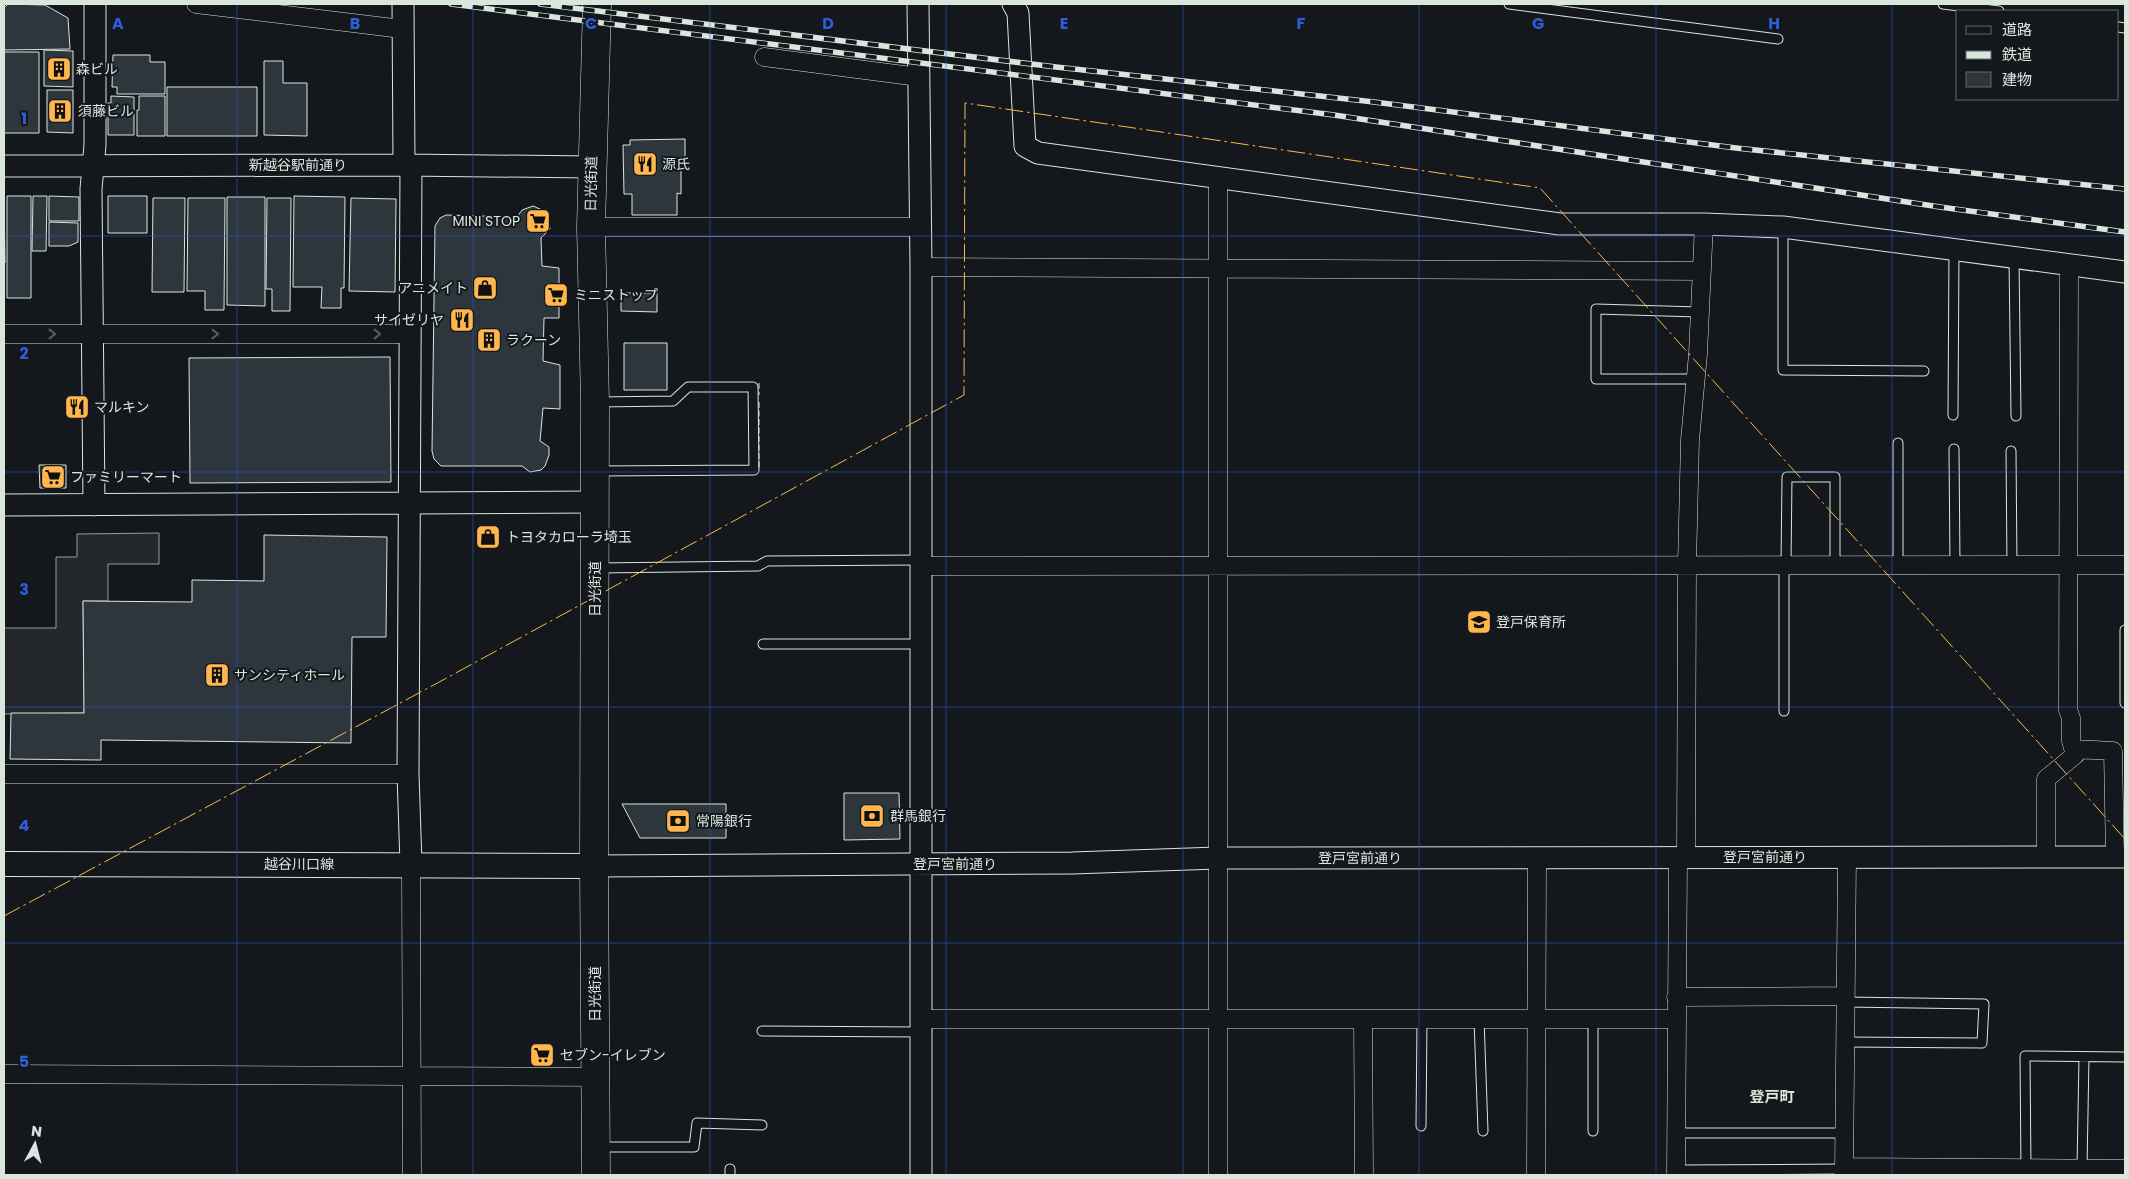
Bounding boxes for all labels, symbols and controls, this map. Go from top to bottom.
legend [1956,10,2119,100]
text: A [112,12,124,35]
text: B [350,12,360,35]
text: C [585,12,597,35]
text: D [822,12,834,35]
text: E [1060,12,1068,35]
text: F [1297,12,1306,35]
text: G [1532,12,1544,35]
text: H [1768,12,1780,35]
text: 道路 [2002,19,2032,40]
text: 鉄道 [2002,44,2032,65]
building icon: 森ビル [46,56,72,82]
place label: 森ビル [76,59,118,79]
text: 建物 [2002,69,2032,90]
building icon: 須藤ビル [47,98,73,124]
place label: 須藤ビル [78,101,134,121]
text: 1 [21,107,27,130]
restaurant icon: 源氏 [632,151,658,177]
place label: 源氏 [662,154,690,174]
street label: 新越谷駅前通り [249,155,347,175]
street label: 日光街道 [581,156,601,212]
supermarket icon: MINI STOP [525,208,551,234]
place label: MINI STOP [453,211,520,231]
shop icon: アニメイト [472,275,498,301]
place label: アニメイト [398,278,468,298]
supermarket icon: ミニストップ [543,282,569,308]
place label: ミニストップ [574,285,658,305]
restaurant icon: サイゼリヤ [449,307,475,333]
place label: サイゼリヤ [374,310,444,330]
building icon: ラクーン [476,327,502,353]
one-way arrow [49,329,57,339]
one-way arrow [212,329,219,339]
one-way arrow [374,329,382,339]
place label: ラクーン [506,330,561,350]
text: 2 [19,342,29,365]
restaurant icon: マルキン [64,394,90,420]
place label: マルキン [94,397,150,417]
supermarket icon: ファミリーマート [40,464,66,490]
place label: ファミリーマート [70,467,182,487]
shop icon: トヨタカローラ埼玉 [475,524,501,550]
place label: トヨタカローラ埼玉 [506,527,632,547]
street label: 日光街道 [585,561,605,617]
text: 3 [19,578,29,601]
school or university icon: 登戸保育所 [1466,609,1492,635]
place label: 登戸保育所 [1496,612,1566,632]
building icon: サンシティホール [204,662,230,688]
place label: サンシティホール [234,665,345,685]
bank icon: 群馬銀行 [859,803,885,829]
place label: 群馬銀行 [890,806,946,826]
bank icon: 常陽銀行 [665,808,691,834]
place label: 常陽銀行 [696,811,752,831]
text: 4 [19,814,30,837]
street label: 登戸宮前通り [1723,847,1807,867]
street label: 登戸宮前通り [1318,848,1402,868]
street label: 越谷川口線 [264,854,334,874]
street label: 登戸宮前通り [913,854,997,874]
street label: 日光街道 [585,966,605,1022]
supermarket icon: セブン-イレブン [529,1042,555,1068]
place label: セブン-イレブン [560,1045,666,1065]
text: 5 [19,1050,29,1073]
district label: 登戸町 [1749,1086,1795,1107]
north arrow [10,1119,60,1169]
text: N [30,1121,43,1142]

